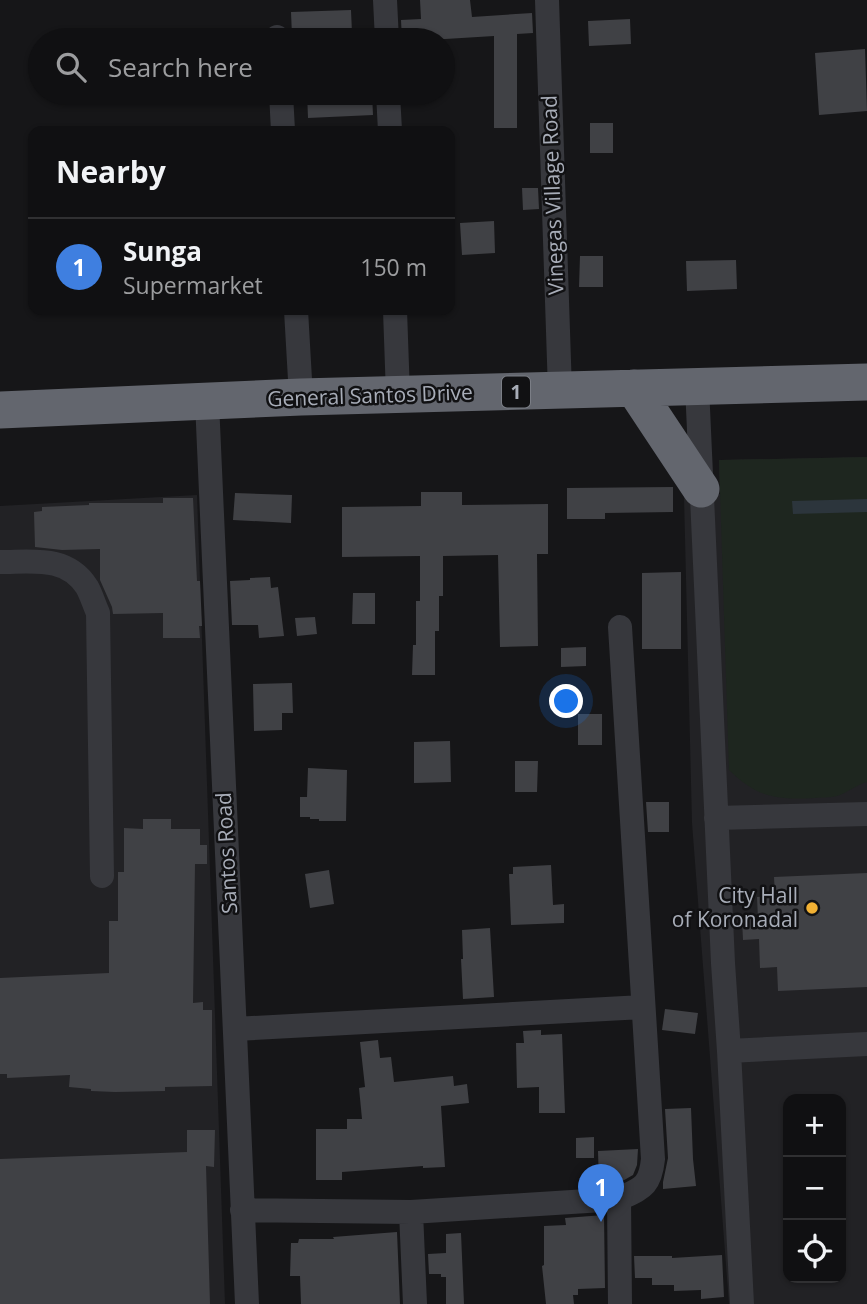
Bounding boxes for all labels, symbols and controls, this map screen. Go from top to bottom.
search box [28,28,455,105]
icon: search [52,48,90,86]
text: Search here [108,49,253,85]
street label: Vinegas Village Road [535,95,569,295]
text: Nearby [56,151,166,192]
text: Sunga [123,233,202,269]
text: 1 [72,251,86,283]
text: 150 m [360,251,427,283]
text: Supermarket [123,269,263,301]
road number: 1 [502,376,530,408]
street label: General Santos Drive [267,377,473,413]
your location [549,684,583,718]
street label: Santos Road [209,792,243,915]
place label: City Hall of Koronadal [672,881,798,933]
marker: City Hall of Koronadal [804,900,820,916]
map controls [783,1094,846,1283]
button: + [783,1094,846,1157]
button: − [783,1157,846,1220]
pin: 1 [578,1164,624,1222]
button: locate [783,1220,846,1283]

